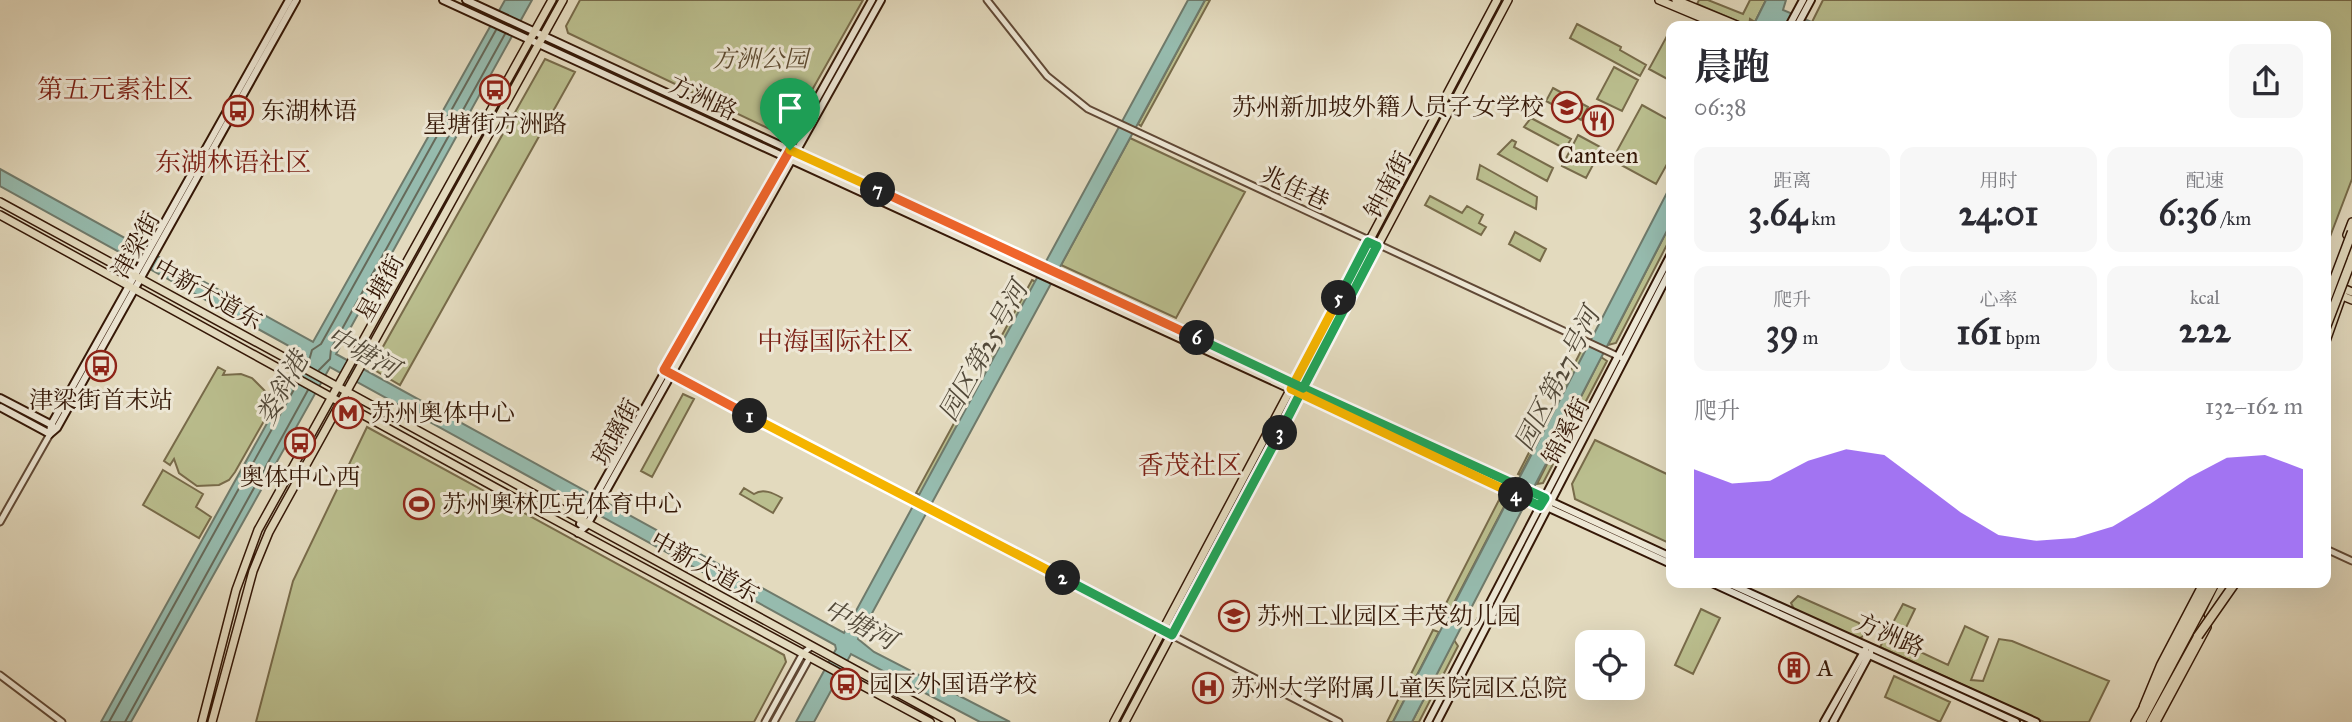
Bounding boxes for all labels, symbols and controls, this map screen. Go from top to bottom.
park label: 方洲公园 [712,44,812,74]
text: 晨跑 [1694,44,1770,90]
button: share [2229,44,2303,118]
street label: 方洲路 [664,69,742,127]
district label: 第五元素社区 [37,73,193,105]
bus stop icon: 星塘街方洲路 [478,73,512,107]
pin [760,78,820,150]
icon: arrive [771,89,809,127]
school or university icon: 苏州新加坡外籍人员子女学校 [1550,90,1584,124]
place label: 苏州新加坡外籍人员子女学校 [1232,92,1544,122]
text: 06:38 [1694,93,1746,121]
bus stop icon: 东湖林语 [221,94,255,128]
place label: 东湖林语 [261,96,357,126]
restaurant icon: Canteen [1581,104,1615,138]
place label: 星塘街方洲路 [423,109,567,139]
place label: Canteen [1558,140,1638,170]
district label: 东湖林语社区 [155,146,311,178]
street label: 钟南街 [1358,146,1418,224]
street label: 兆佳巷 [1256,159,1334,217]
text: 距离 [1773,169,1811,192]
text: 用时 [1979,169,2018,192]
text: 配速 [2186,169,2224,192]
pin: 7 [860,172,896,208]
text: 7 [872,178,883,201]
text: 3.64 [1748,192,1807,235]
text: 24:01 [1959,192,2038,235]
text: 6:36 [2158,192,2217,235]
street label: 津梁街 [105,206,167,284]
text: km [1807,207,1836,230]
text: /km [2217,207,2251,230]
street label: 星塘街 [349,249,411,327]
street label: 中新大道东 [148,252,268,336]
water label: 园区第25号河 [932,272,1036,426]
pin: 5 [1322,280,1356,316]
text: 5 [1334,286,1343,309]
text: kcal [2190,286,2220,309]
text: 爬升 [1773,288,1811,311]
text: 心率 [1979,288,2018,311]
water label: 园区第27号河 [1507,299,1608,456]
text: 222 [2179,309,2231,352]
text: 39 [1766,311,1799,354]
text: 161 [1956,311,2002,354]
water label: 中塘河 [321,319,408,387]
pin: 6 [1180,320,1214,356]
district label: 中海国际社区 [757,325,913,357]
text: 6 [1192,326,1201,349]
text: m [1799,326,1819,349]
text: bpm [2002,326,2041,349]
water label: 娄斜港 [249,344,316,430]
bus stop icon: 津梁街首末站 [84,349,118,383]
place label: 津梁街首末站 [29,385,173,415]
street label: 锦溪街 [1536,392,1596,470]
text: 132–162 m [2205,392,2303,420]
street label: 琉璃街 [585,393,647,471]
metro station icon: 苏州奥体中心 [331,396,365,430]
text: 爬升 [1694,396,1740,424]
place label: 苏州奥体中心 [371,398,515,428]
pin: 1 [732,398,768,434]
text: 1 [746,404,753,427]
pin: 3 [1262,416,1298,450]
text: 3 [1276,421,1283,444]
bus stop icon: 奥体中心西 [283,426,317,460]
district label: 香茂社区 [1138,449,1242,481]
place label: 奥体中心西 [240,462,360,492]
pin: 4 [1498,477,1534,512]
text: 4 [1510,483,1521,506]
sports icon: 苏州奥林匹克体育中心 [402,487,436,521]
place label: 苏州奥林匹克体育中心 [442,489,682,519]
street label: 中新大道东 [645,525,765,609]
pin: 2 [1046,560,1080,596]
text: 2 [1058,566,1067,589]
water label: 中塘河 [818,592,905,658]
school or university icon: 苏州工业园区丰茂幼儿园 [1217,599,1251,633]
place label: 苏州工业园区丰茂幼儿园 [1257,601,1521,631]
street label: 方洲路 [1851,607,1929,663]
map controls [1575,630,1645,700]
button: locate [1575,630,1645,700]
building icon: A [1777,651,1811,685]
place label: A [1816,653,1833,683]
bus stop icon: 园区外国语学校 [829,667,863,701]
place label: 园区外国语学校 [869,669,1037,699]
hospital icon: 苏州大学附属儿童医院园区总院 [1191,671,1225,705]
place label: 苏州大学附属儿童医院园区总院 [1231,673,1567,703]

